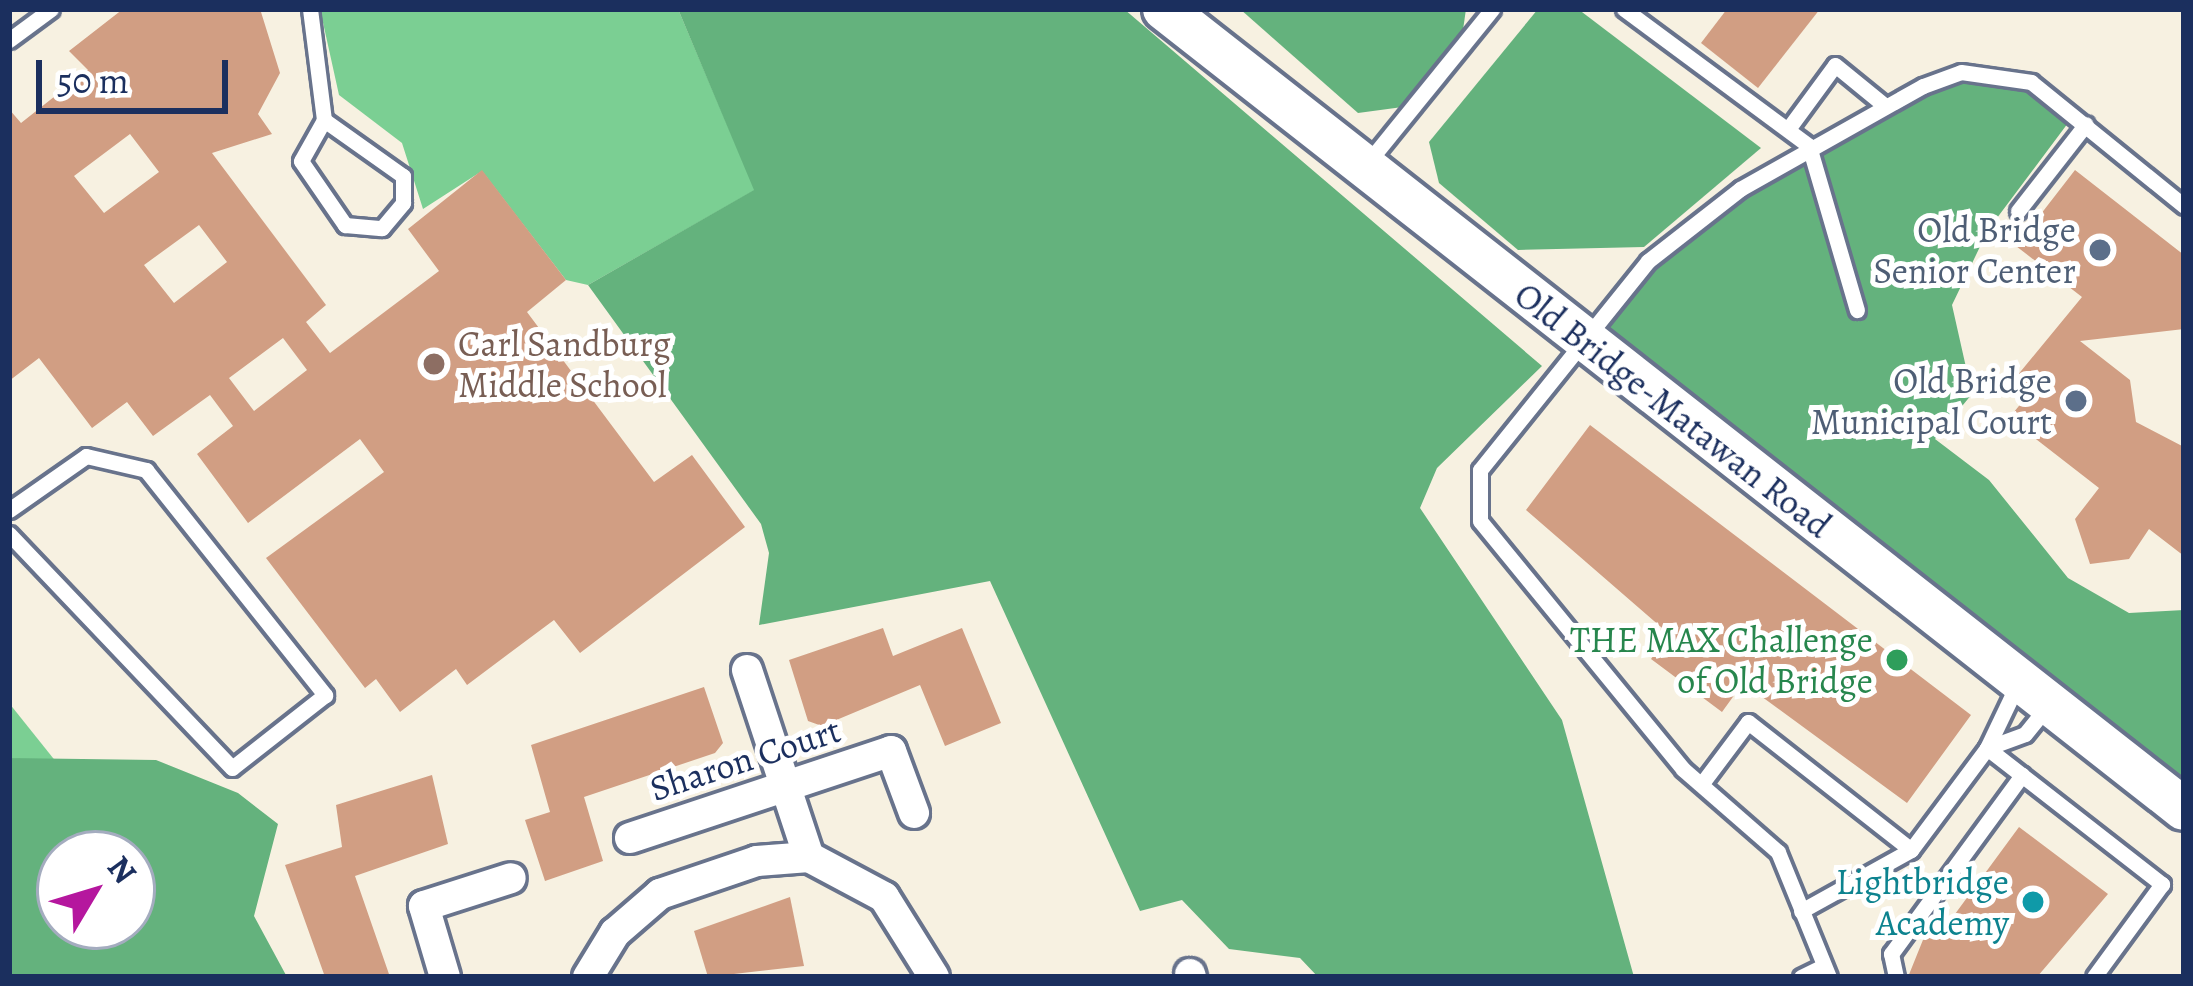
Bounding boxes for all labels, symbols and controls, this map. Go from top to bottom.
scale bar [42,36,234,110]
text: 50 m [57,56,129,105]
place label: Old Bridge Senior Center [1873,207,2076,292]
marker: Old Bridge Senior Center [2087,237,2113,263]
street label: Old Bridge-Matawan Road [1506,273,1840,547]
place label: Carl Sandburg Middle School [458,321,671,406]
marker: Carl Sandburg Middle School [421,351,447,377]
place label: Old Bridge Municipal Court [1811,358,2052,443]
marker: Old Bridge Municipal Court [2063,388,2089,414]
place label: THE MAX Challenge of Old Bridge [1570,617,1873,702]
marker: THE MAX Challenge of Old Bridge [1884,647,1910,673]
street label: Sharon Court [644,708,846,810]
north arrow [36,830,156,950]
text: N [97,846,148,893]
place label: Lightbridge Academy [1836,859,2009,944]
marker: Lightbridge Academy [2020,889,2046,915]

